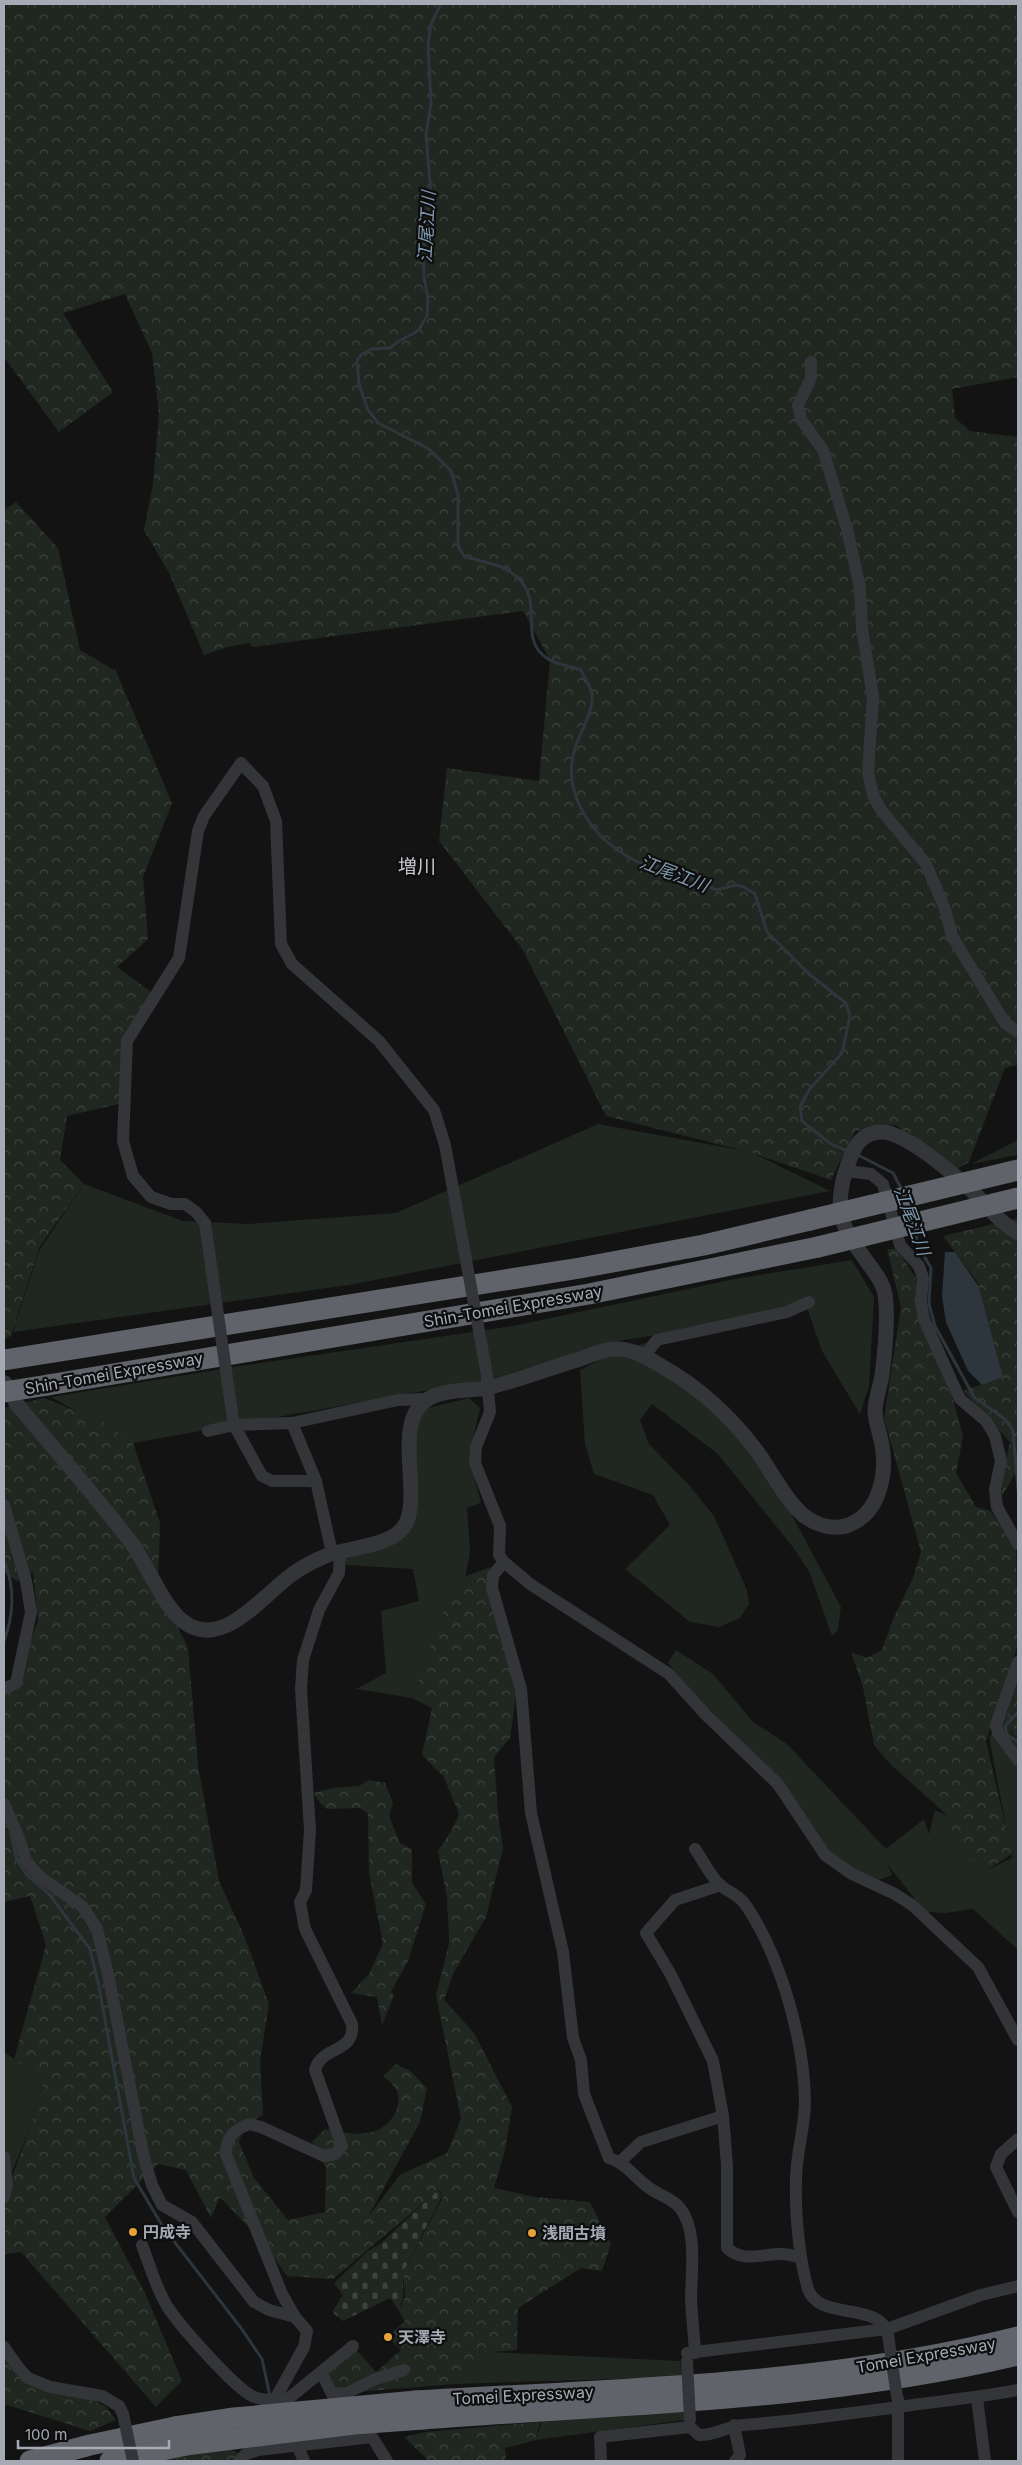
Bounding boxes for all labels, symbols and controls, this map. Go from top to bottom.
water label: 江尾江川 [414,188,439,263]
water label: 江尾江川 [637,851,713,897]
district label: 増川 [398,855,436,878]
water label: 江尾江川 [890,1183,935,1260]
street label: Shin-Tomei Expressway [422,1280,604,1332]
street label: Shin-Tomei Expressway [23,1347,205,1399]
place label: 円成寺 [143,2222,191,2242]
place label: 浅間古墳 [542,2223,606,2243]
marker: 円成寺 [127,2226,139,2238]
marker: 浅間古墳 [526,2227,538,2239]
place label: 天澤寺 [398,2327,446,2347]
marker: 天澤寺 [382,2331,394,2343]
street label: Tomei Expressway [855,2333,997,2377]
street label: Tomei Expressway [452,2381,594,2409]
scale bar [18,2418,169,2450]
text: 100 m [25,2425,67,2444]

